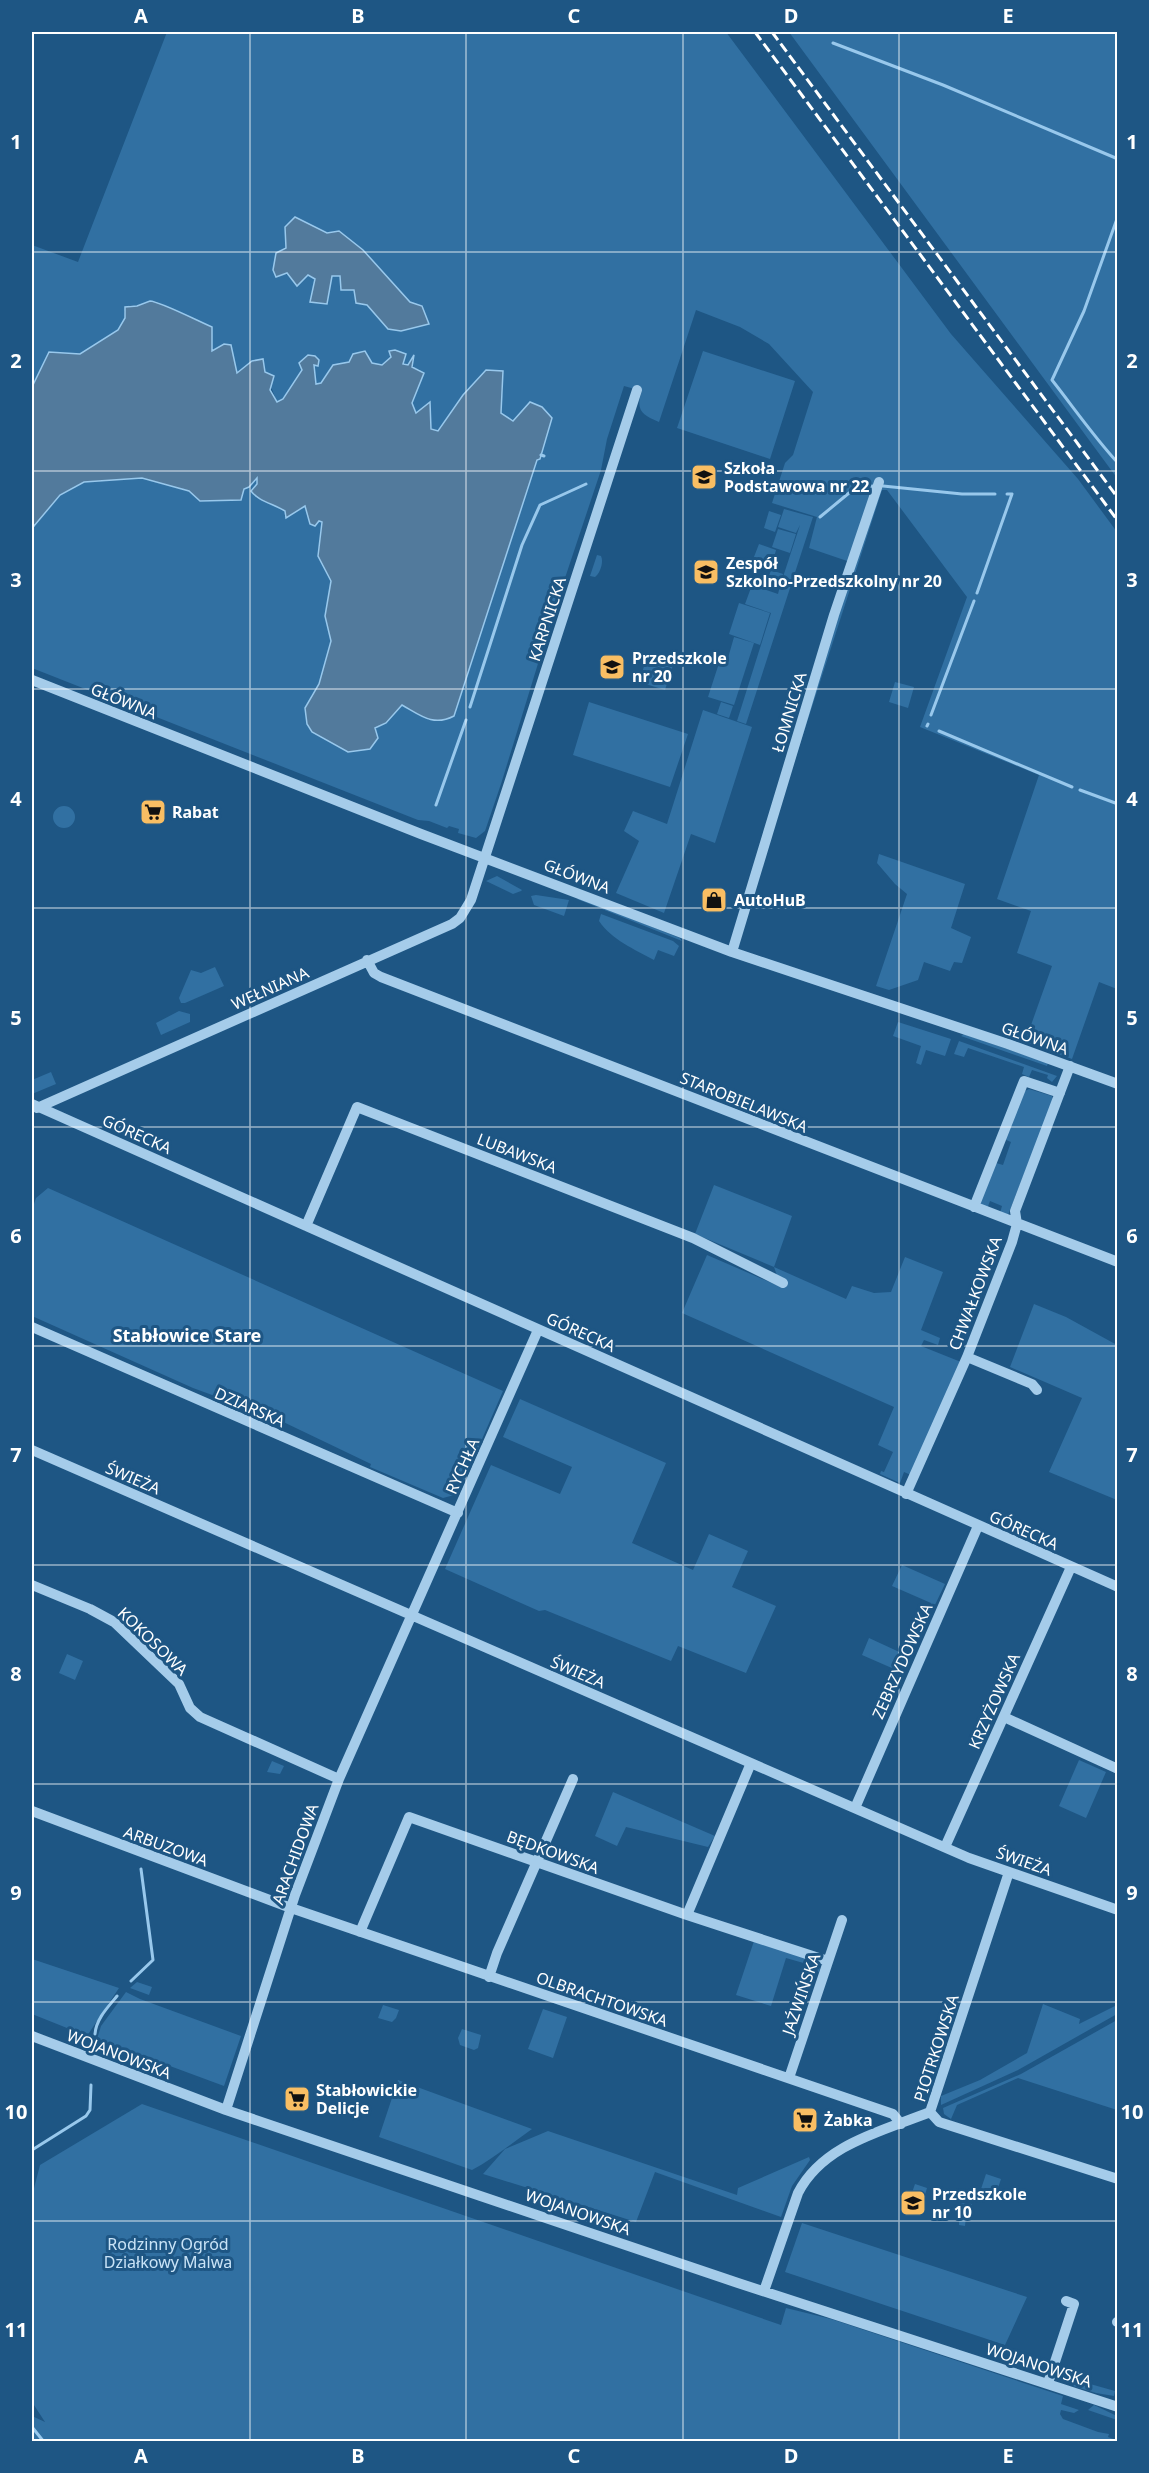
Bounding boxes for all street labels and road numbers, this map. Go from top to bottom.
street label: KARPNICKA [523,573,571,664]
street label: ŁOMNICKA [766,668,812,755]
street label: GŁÓWNA [88,678,161,724]
street label: GŁÓWNA [541,853,614,899]
street label: WEŁNIANA [228,961,313,1015]
street label: GŁÓWNA [999,1016,1072,1060]
street label: STAROBIELAWSKA [677,1066,812,1138]
street label: GÓRECKA [99,1109,176,1159]
street label: LUBAWSKA [474,1128,561,1179]
street label: CHWAŁKOWSKA [943,1232,1007,1353]
street label: GÓRECKA [543,1307,620,1357]
street label: DZIARSKA [211,1382,290,1433]
street label: RYCHŁA [440,1434,484,1498]
street label: ŚWIEŻA [102,1457,164,1500]
street label: GÓRECKA [986,1505,1063,1555]
street label: ZEBRZYDOWSKA [867,1599,938,1722]
street label: KOKOSOWA [113,1602,193,1681]
street label: KRZYŻOWSKA [963,1649,1025,1753]
street label: ŚWIEŻA [547,1651,609,1694]
street label: ARACHIDOWA [267,1800,324,1908]
street label: ARBUZOWA [121,1821,212,1872]
street label: BĘDKOWSKA [504,1825,603,1879]
street label: ŚWIEŻA [993,1841,1055,1881]
street label: JAŹWIŃSKA [776,1949,826,2040]
street label: OLBRACHTOWSKA [533,1966,671,2032]
street label: PIOTRKOWSKA [908,1991,964,2105]
street label: WOJANOWSKA [64,2024,175,2084]
street label: WOJANOWSKA [522,2184,634,2241]
street label: WOJANOWSKA [983,2338,1095,2393]

